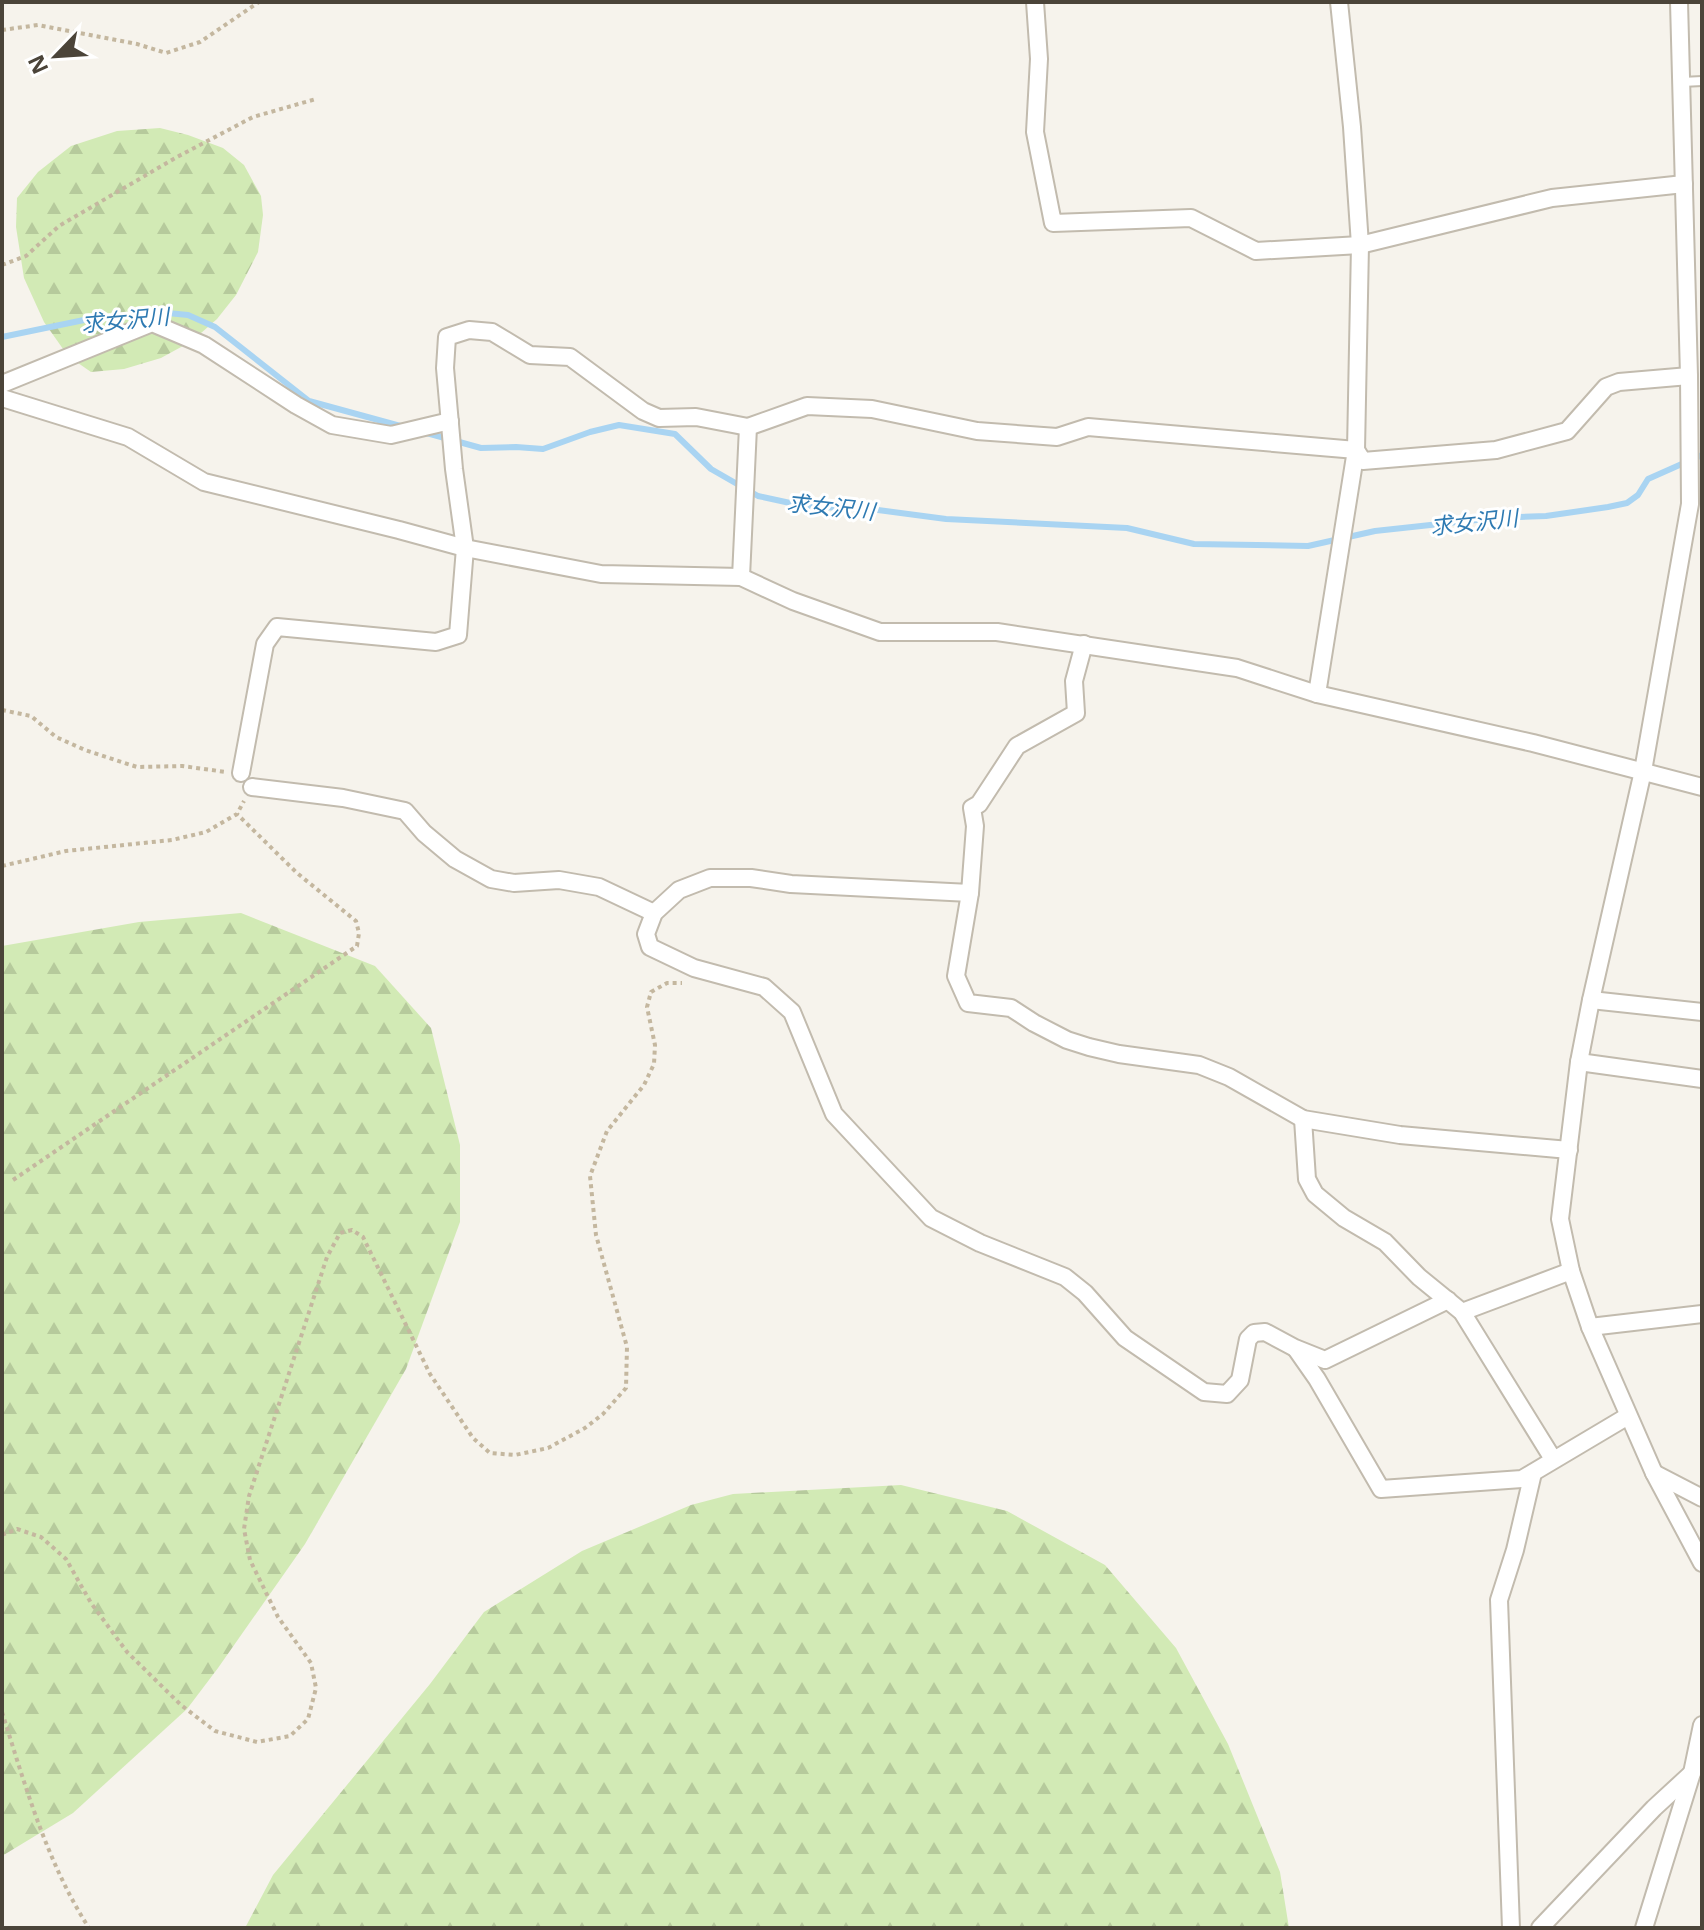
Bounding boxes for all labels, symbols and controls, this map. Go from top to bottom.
north arrow [16,16,96,96]
text: N [20,50,54,79]
water label: 求女沢川 [80,300,172,338]
water label: 求女沢川 [786,486,878,526]
water label: 求女沢川 [1429,501,1521,541]

